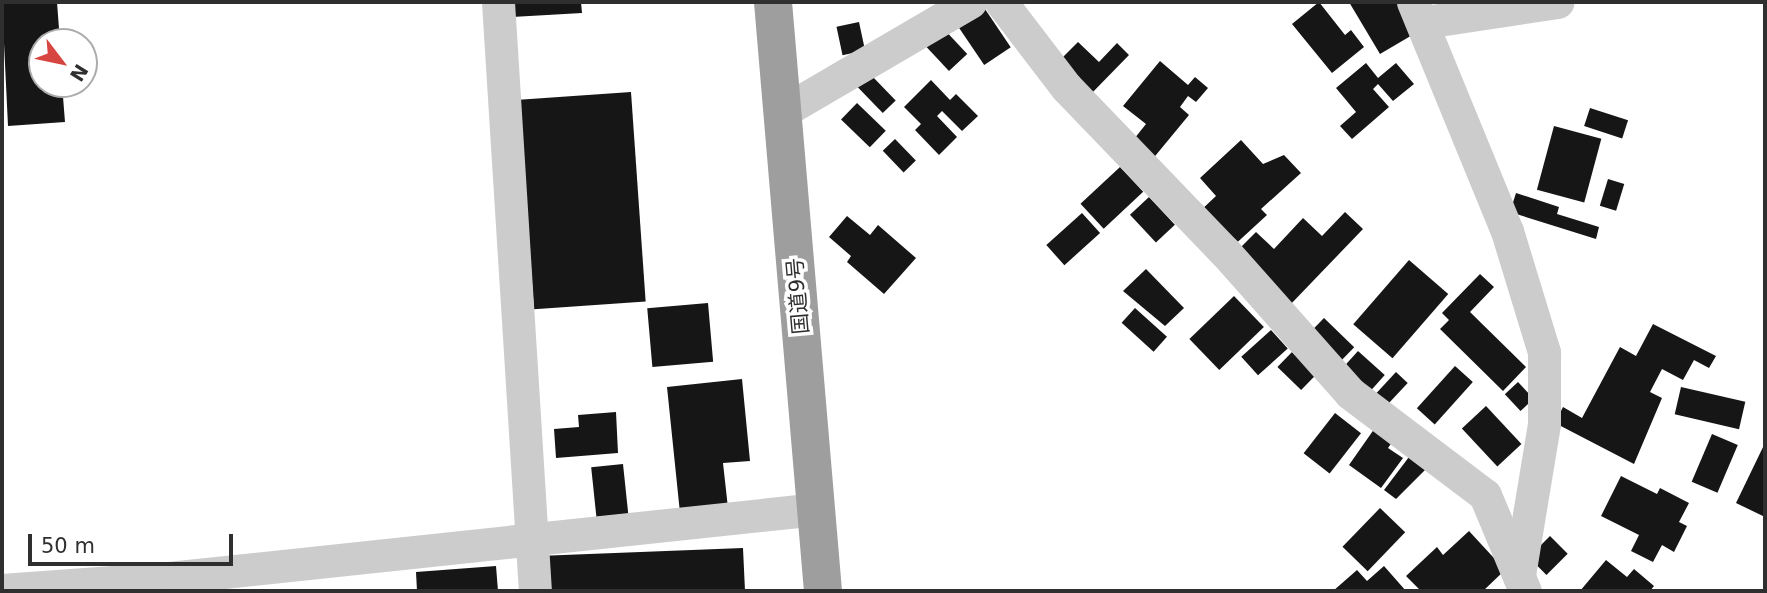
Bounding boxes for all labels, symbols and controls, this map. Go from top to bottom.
north arrow [28,28,98,98]
text: N [66,60,93,86]
street label: 国道9号 [782,257,814,335]
scale bar [32,520,236,564]
text: 50 m [41,534,95,558]

